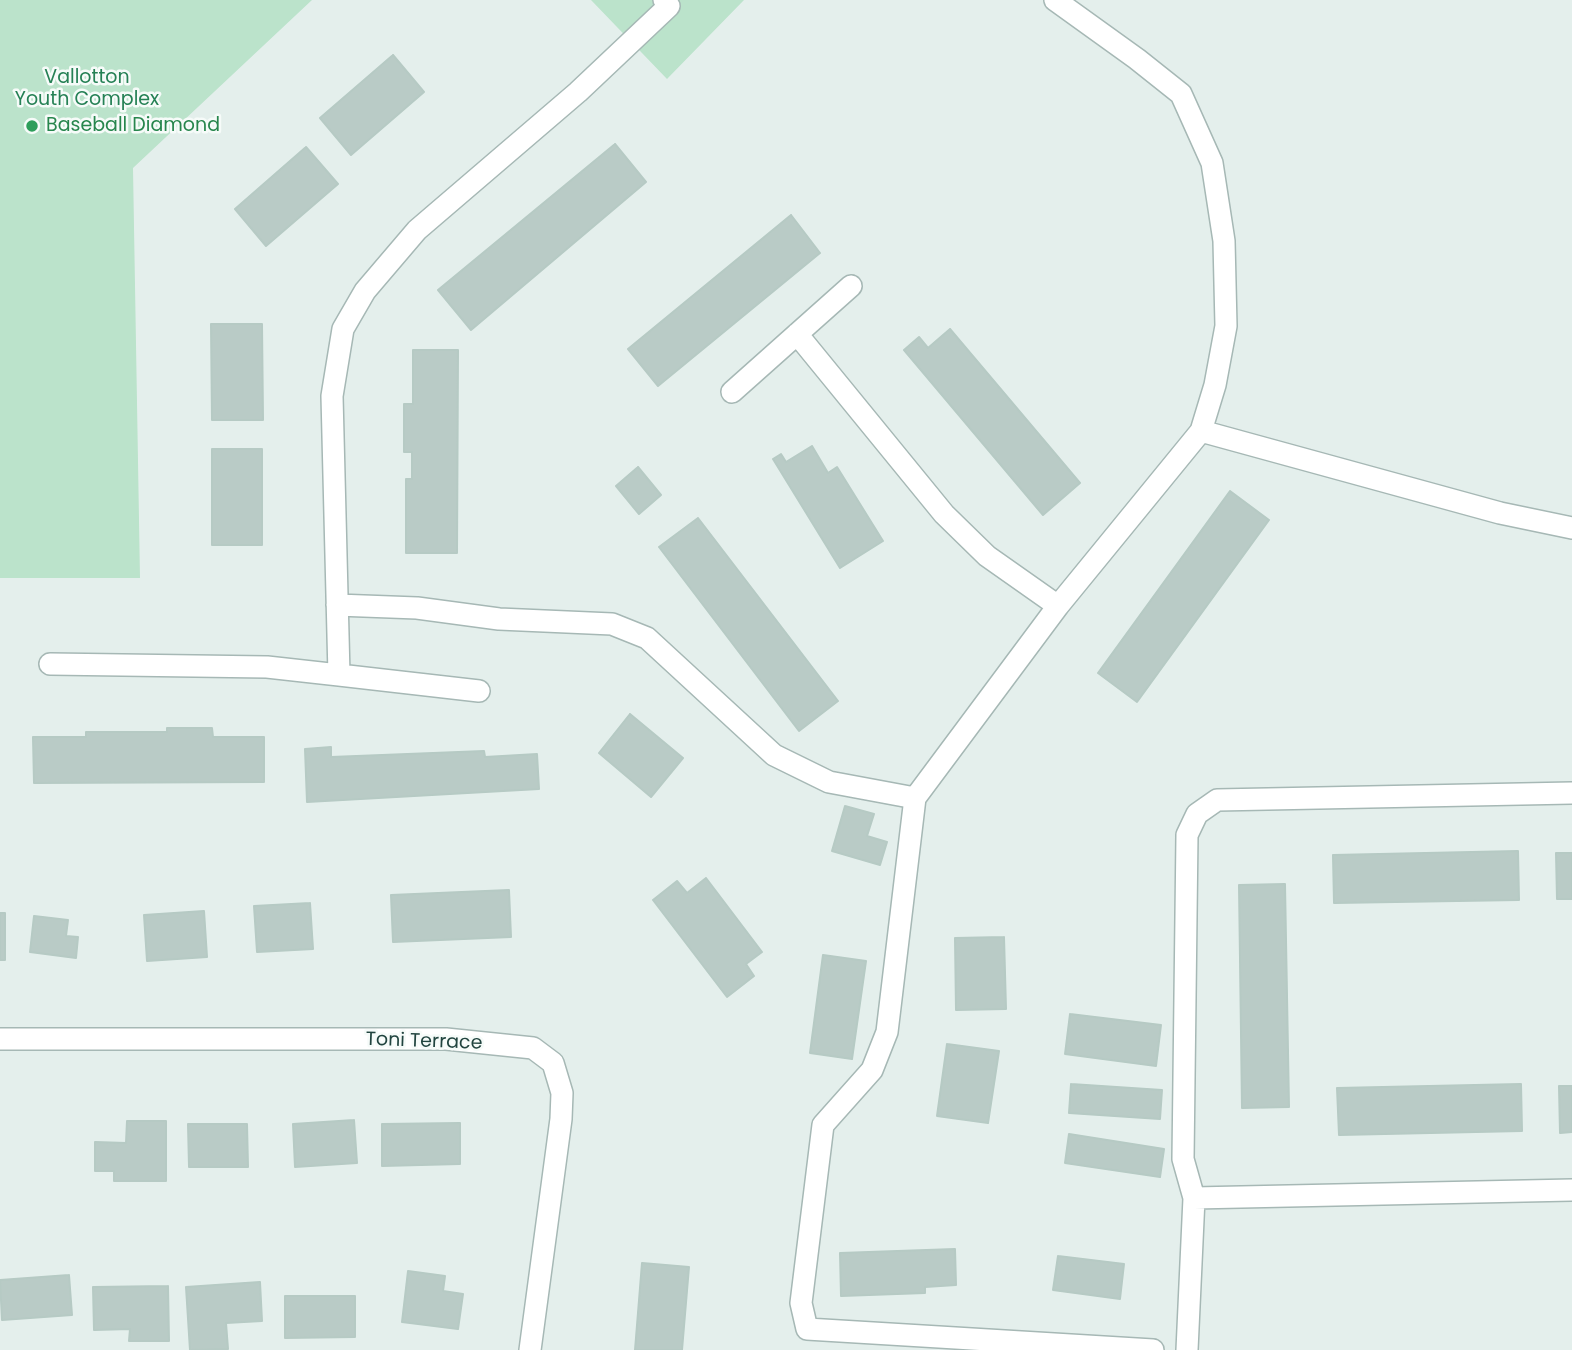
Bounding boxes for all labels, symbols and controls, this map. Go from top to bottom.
park label: Vallotton Youth Complex [15,67,159,111]
place label: Baseball Diamond [46,115,220,137]
marker: Baseball Diamond [24,118,40,134]
street label: Toni Terrace [365,1029,483,1055]

